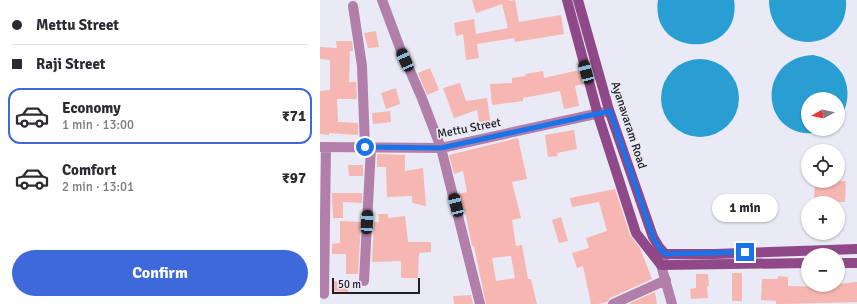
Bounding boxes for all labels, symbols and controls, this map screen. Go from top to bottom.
text: Mettu Street [36,16,119,34]
car [395,47,415,73]
text: Raji Street [36,55,105,73]
car [577,59,595,85]
street label: Ayanavaram Road [607,80,650,171]
north arrow [801,92,845,136]
map controls [801,92,845,292]
icon: car [14,98,50,134]
text: Economy [62,99,121,117]
text: ₹71 [282,107,306,125]
street label: Mettu Street [436,115,502,142]
text: 1 min · 13:00 [62,117,134,133]
route start [356,138,374,156]
button: locate [801,144,845,188]
icon: car [14,160,50,196]
text: Comfort [62,161,116,179]
text: ₹97 [282,169,306,187]
text: 2 min · 13:01 [62,179,134,195]
car [447,192,465,218]
callout: 1 min [712,194,778,222]
button: + [801,196,845,240]
text: 1 min [729,200,761,216]
car [360,210,374,234]
route end [736,243,754,261]
button: − [801,248,845,292]
button: Confirm [12,250,308,296]
scale bar [332,276,420,295]
text: 50 m [338,278,361,291]

